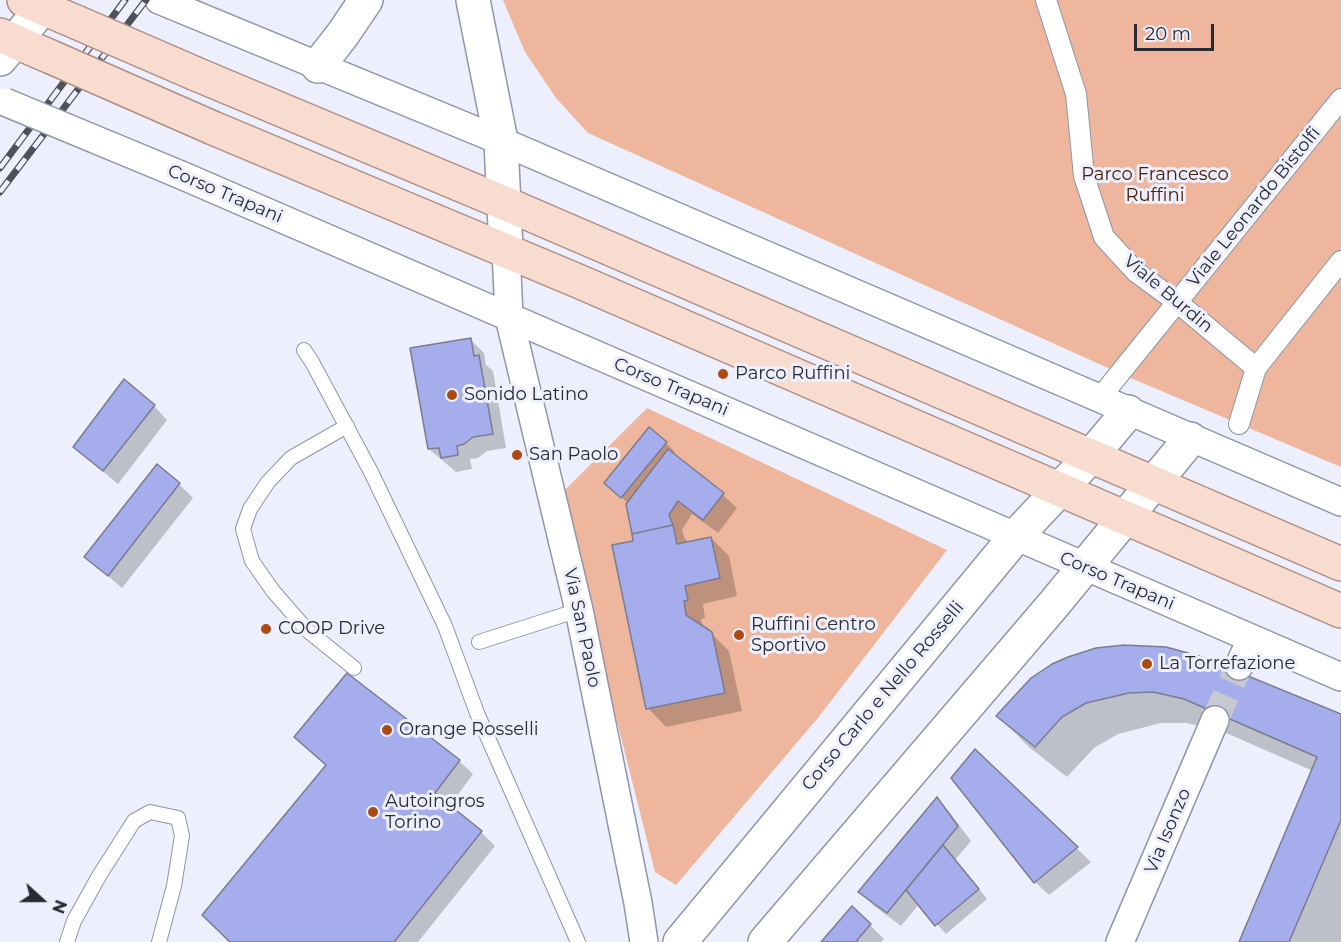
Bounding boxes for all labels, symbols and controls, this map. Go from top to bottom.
scale bar [1137,12,1216,50]
text: 20 m [1145,23,1191,45]
street label: Viale Leonardo Bistolfi [1183,123,1325,291]
street label: Corso Trapani [164,160,286,228]
park label: Parco Francesco Ruffini [1081,164,1229,207]
street label: Viale Burdin [1119,250,1217,338]
street label: Corso Trapani [610,353,732,421]
place label: Parco Ruffini [735,363,850,385]
marker: Parco Ruffini [716,367,730,381]
place label: Sonido Latino [464,384,588,406]
marker: Sonido Latino [445,388,459,402]
place label: San Paolo [529,444,618,466]
marker: San Paolo [510,448,524,462]
street label: Corso Trapani [1056,547,1178,615]
street label: Via San Paolo [559,566,605,690]
street label: Corso Carlo e Nello Rosselli [797,597,969,795]
place label: Ruffini Centro Sportivo [751,614,876,656]
place label: COOP Drive [278,618,385,640]
marker: COOP Drive [259,622,273,636]
marker: Ruffini Centro Sportivo [732,628,746,642]
place label: La Torrefazione [1159,653,1295,675]
marker: La Torrefazione [1140,657,1154,671]
place label: Orange Rosselli [399,719,539,741]
marker: Orange Rosselli [380,723,394,737]
street label: Via Isonzo [1140,785,1196,877]
place label: Autoingros Torino [385,791,484,834]
marker: Autoingros Torino [366,805,380,819]
north arrow [12,870,72,930]
text: N [48,897,70,916]

